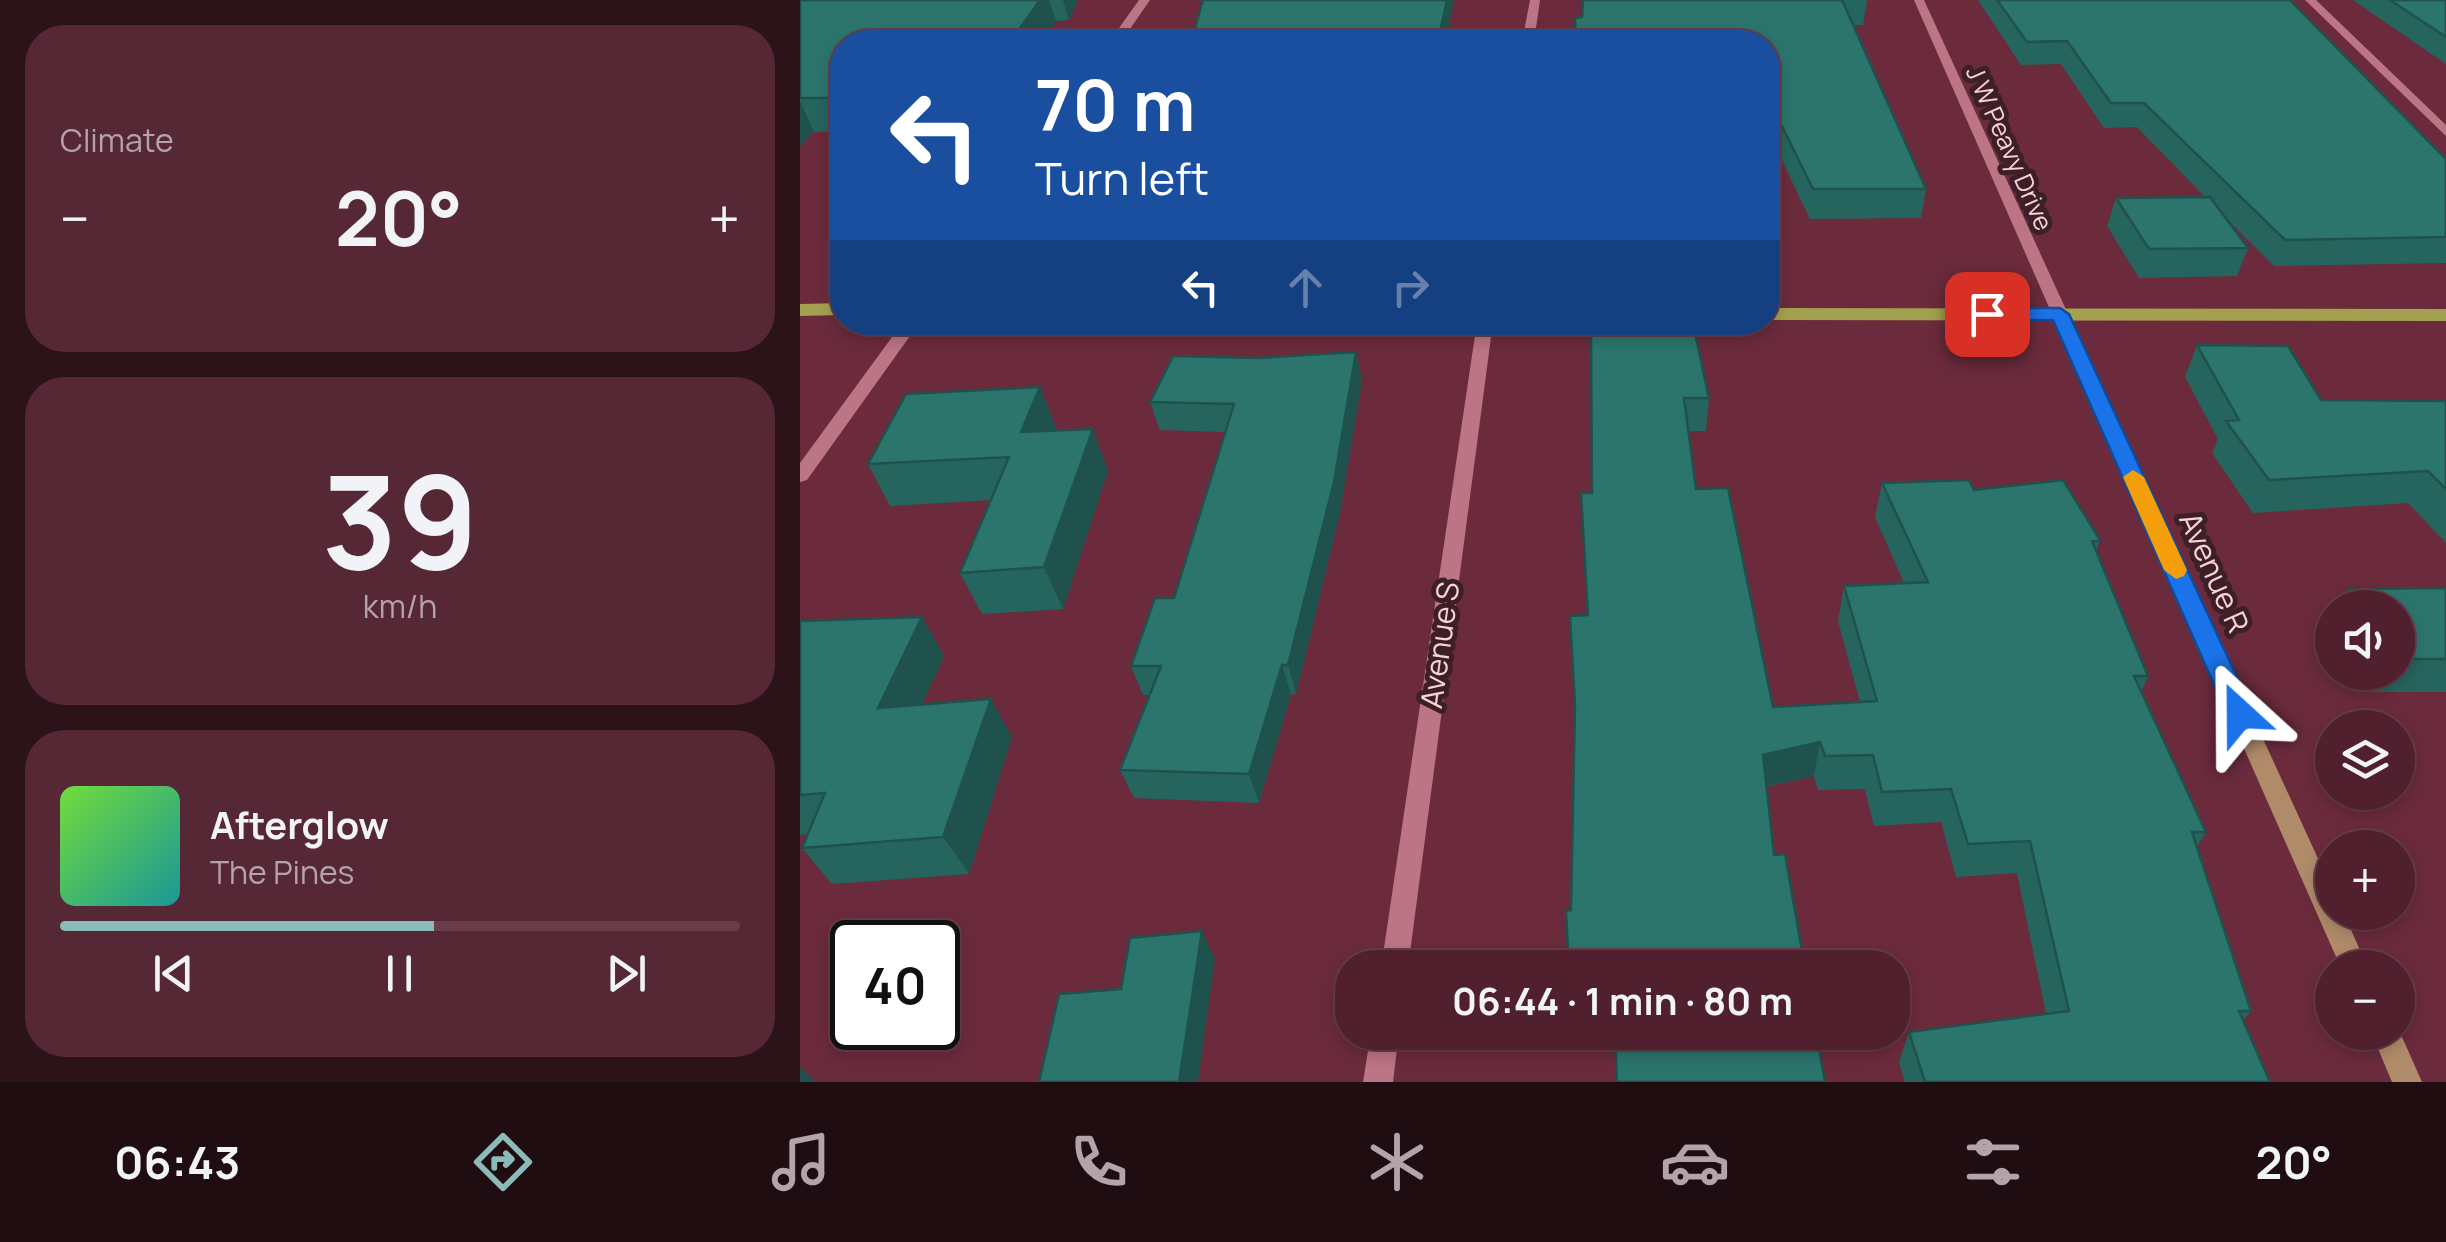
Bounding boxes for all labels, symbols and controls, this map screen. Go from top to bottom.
text: 70 m [1035,56,1195,152]
street label: J W Peavy Drive [1958,60,2062,236]
icon: left [870,70,1000,200]
text: Climate [60,118,174,162]
text: Turn left [1035,147,1209,209]
text: 20° [335,166,463,269]
text: − [60,180,90,256]
text: + [708,180,740,256]
icon: left [1173,260,1228,315]
icon: ahead [1278,260,1333,315]
icon: right [1383,260,1438,315]
pin [1945,272,2030,357]
icon: arrive [1960,287,2015,342]
text: 39 [322,430,478,608]
street label: Avenue R [2170,505,2260,639]
street label: Avenue S [1410,579,1468,711]
text: km/h [363,584,437,628]
map controls [2315,590,2415,1050]
button: sound [2315,590,2415,690]
position arrow [2188,662,2292,766]
button: layers [2315,710,2415,810]
text: Afterglow [210,798,389,850]
button: + [2315,830,2415,930]
text: The Pines [210,850,354,894]
speed limit sign: 40 [830,920,960,1050]
icon: previous [146,946,201,1001]
icon: pause [372,946,427,1001]
icon: next [599,946,654,1001]
button: − [2315,950,2415,1050]
text: 06:44 · 1 min · 80 m [1452,974,1793,1026]
icon: directions [468,1127,538,1197]
icon: music [766,1127,836,1197]
icon: phone [1064,1127,1134,1197]
icon: climate [1362,1127,1432,1197]
icon: car [1660,1127,1730,1197]
icon: filters [1958,1127,2028,1197]
text: 06:43 [114,1131,240,1193]
text: 20° [2255,1131,2332,1193]

